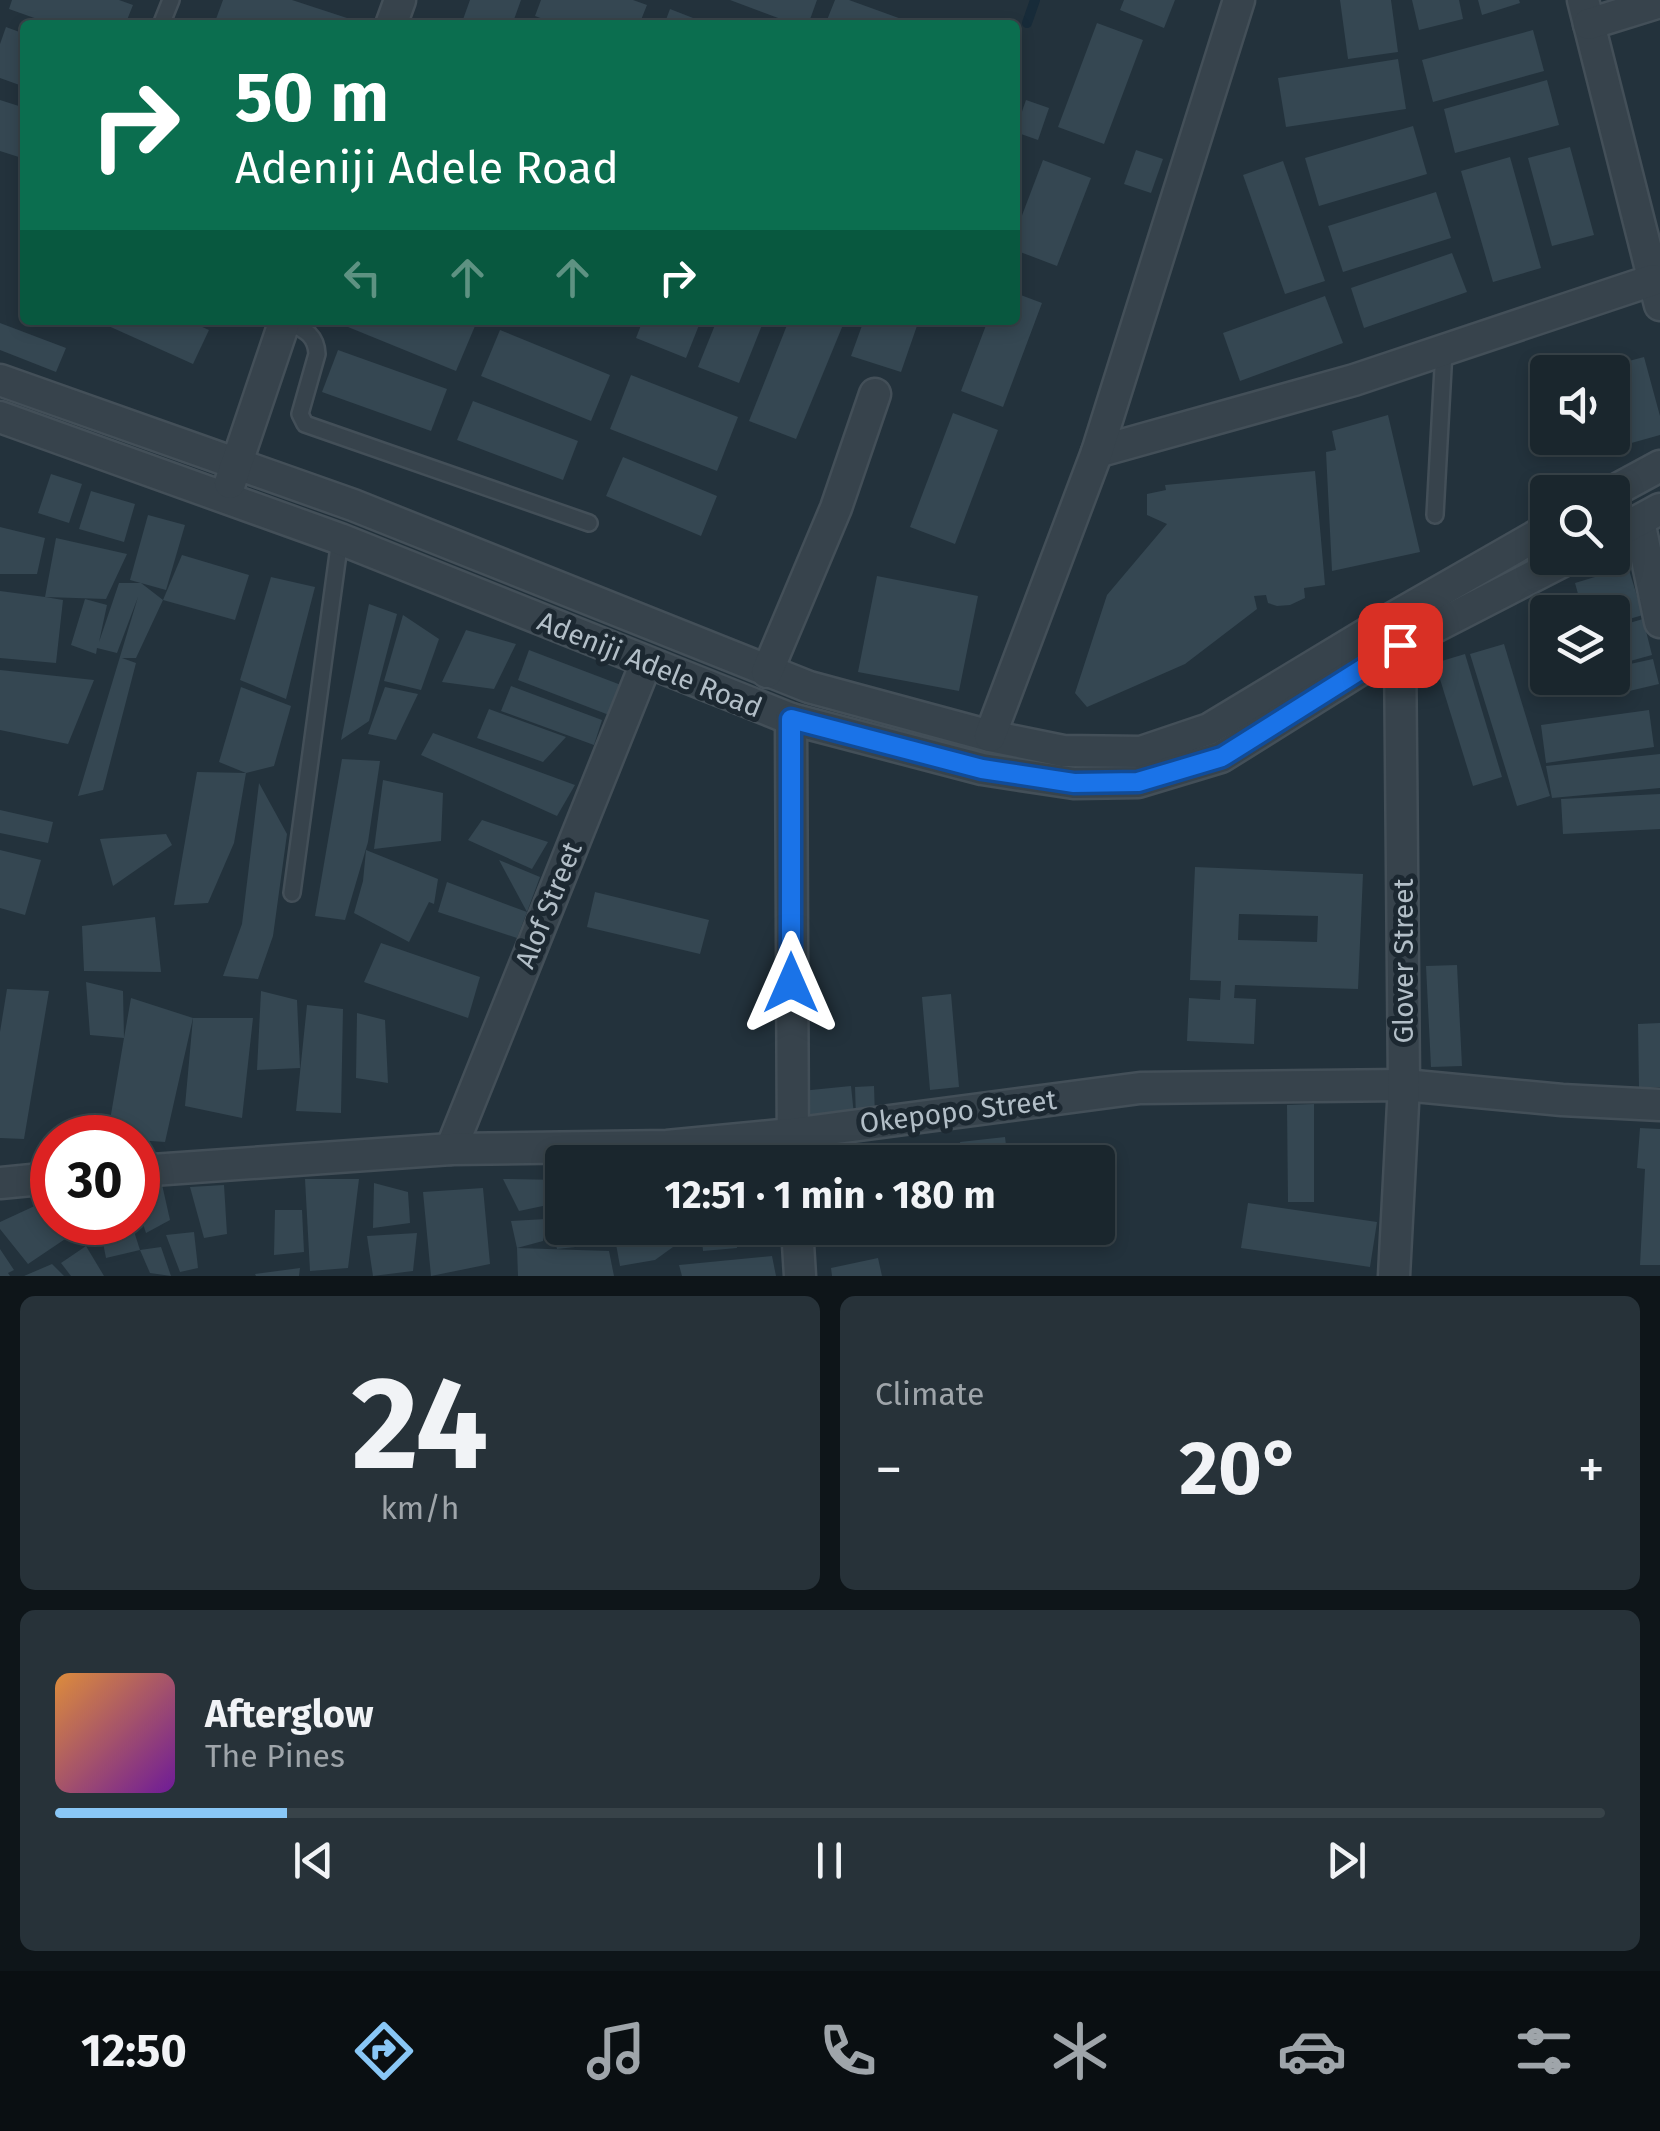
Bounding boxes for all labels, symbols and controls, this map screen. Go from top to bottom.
text: 50 m [235,56,389,140]
icon: right [70,60,200,190]
text: Adeniji Adele Road [235,141,619,195]
icon: left [335,250,390,305]
icon: ahead [440,250,495,305]
icon: ahead [545,250,600,305]
icon: right [650,250,705,305]
map controls [1530,355,1630,695]
button: sound [1530,355,1630,455]
button: search [1530,475,1630,575]
button: layers [1530,595,1630,695]
pin [1358,603,1443,688]
street label: Adeniji Adele Road [533,604,767,725]
icon: arrive [1373,618,1428,673]
street label: Alof Street [508,836,589,973]
street label: Glover Street [1387,878,1420,1044]
position arrow [739,931,843,1035]
street label: Okepopo Street [858,1083,1059,1140]
speed limit sign: 30 [30,1115,160,1245]
text: 12:51 · 1 min · 180 m [664,1172,996,1218]
text: 24 [352,1346,488,1502]
text: Climate [875,1375,984,1413]
text: 20° [1179,1424,1301,1514]
text: − [875,1437,903,1503]
text: + [1578,1437,1605,1503]
text: km/h [380,1489,460,1527]
text: Afterglow [205,1691,373,1737]
text: The Pines [205,1737,345,1775]
icon: previous [286,1833,341,1888]
icon: pause [802,1833,857,1888]
icon: next [1319,1833,1374,1888]
icon: directions [349,2016,419,2086]
icon: music [581,2016,651,2086]
icon: phone [813,2016,883,2086]
icon: climate [1045,2016,1115,2086]
icon: car [1277,2016,1347,2086]
icon: filters [1509,2016,1579,2086]
text: 12:50 [81,2024,187,2078]

